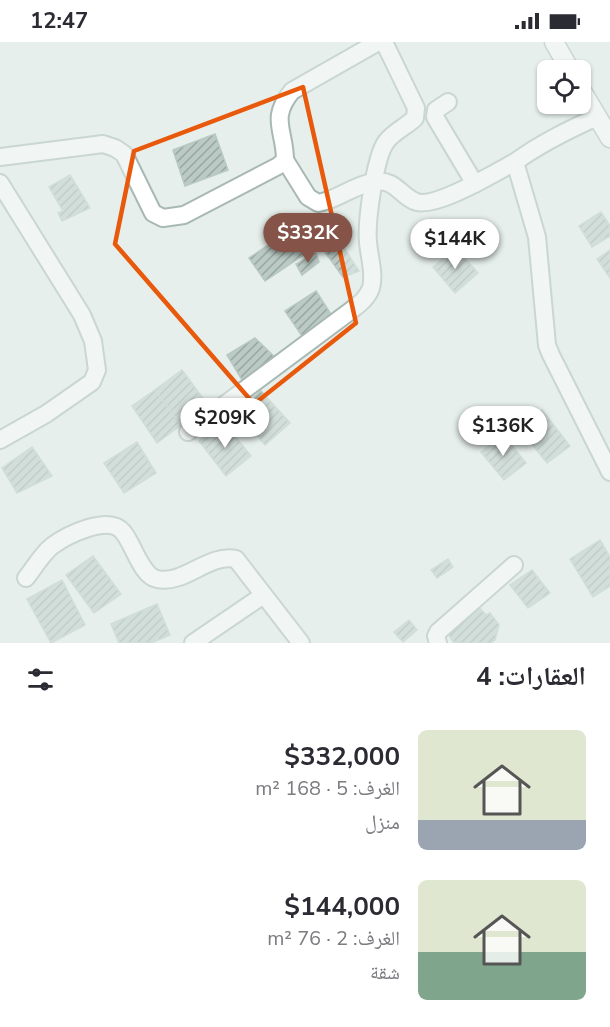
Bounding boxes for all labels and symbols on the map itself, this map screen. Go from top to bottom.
pin: $332K [266,213,350,264]
pin: $144K [413,219,497,270]
pin: $209K [183,398,267,449]
pin: $136K [461,406,545,457]

